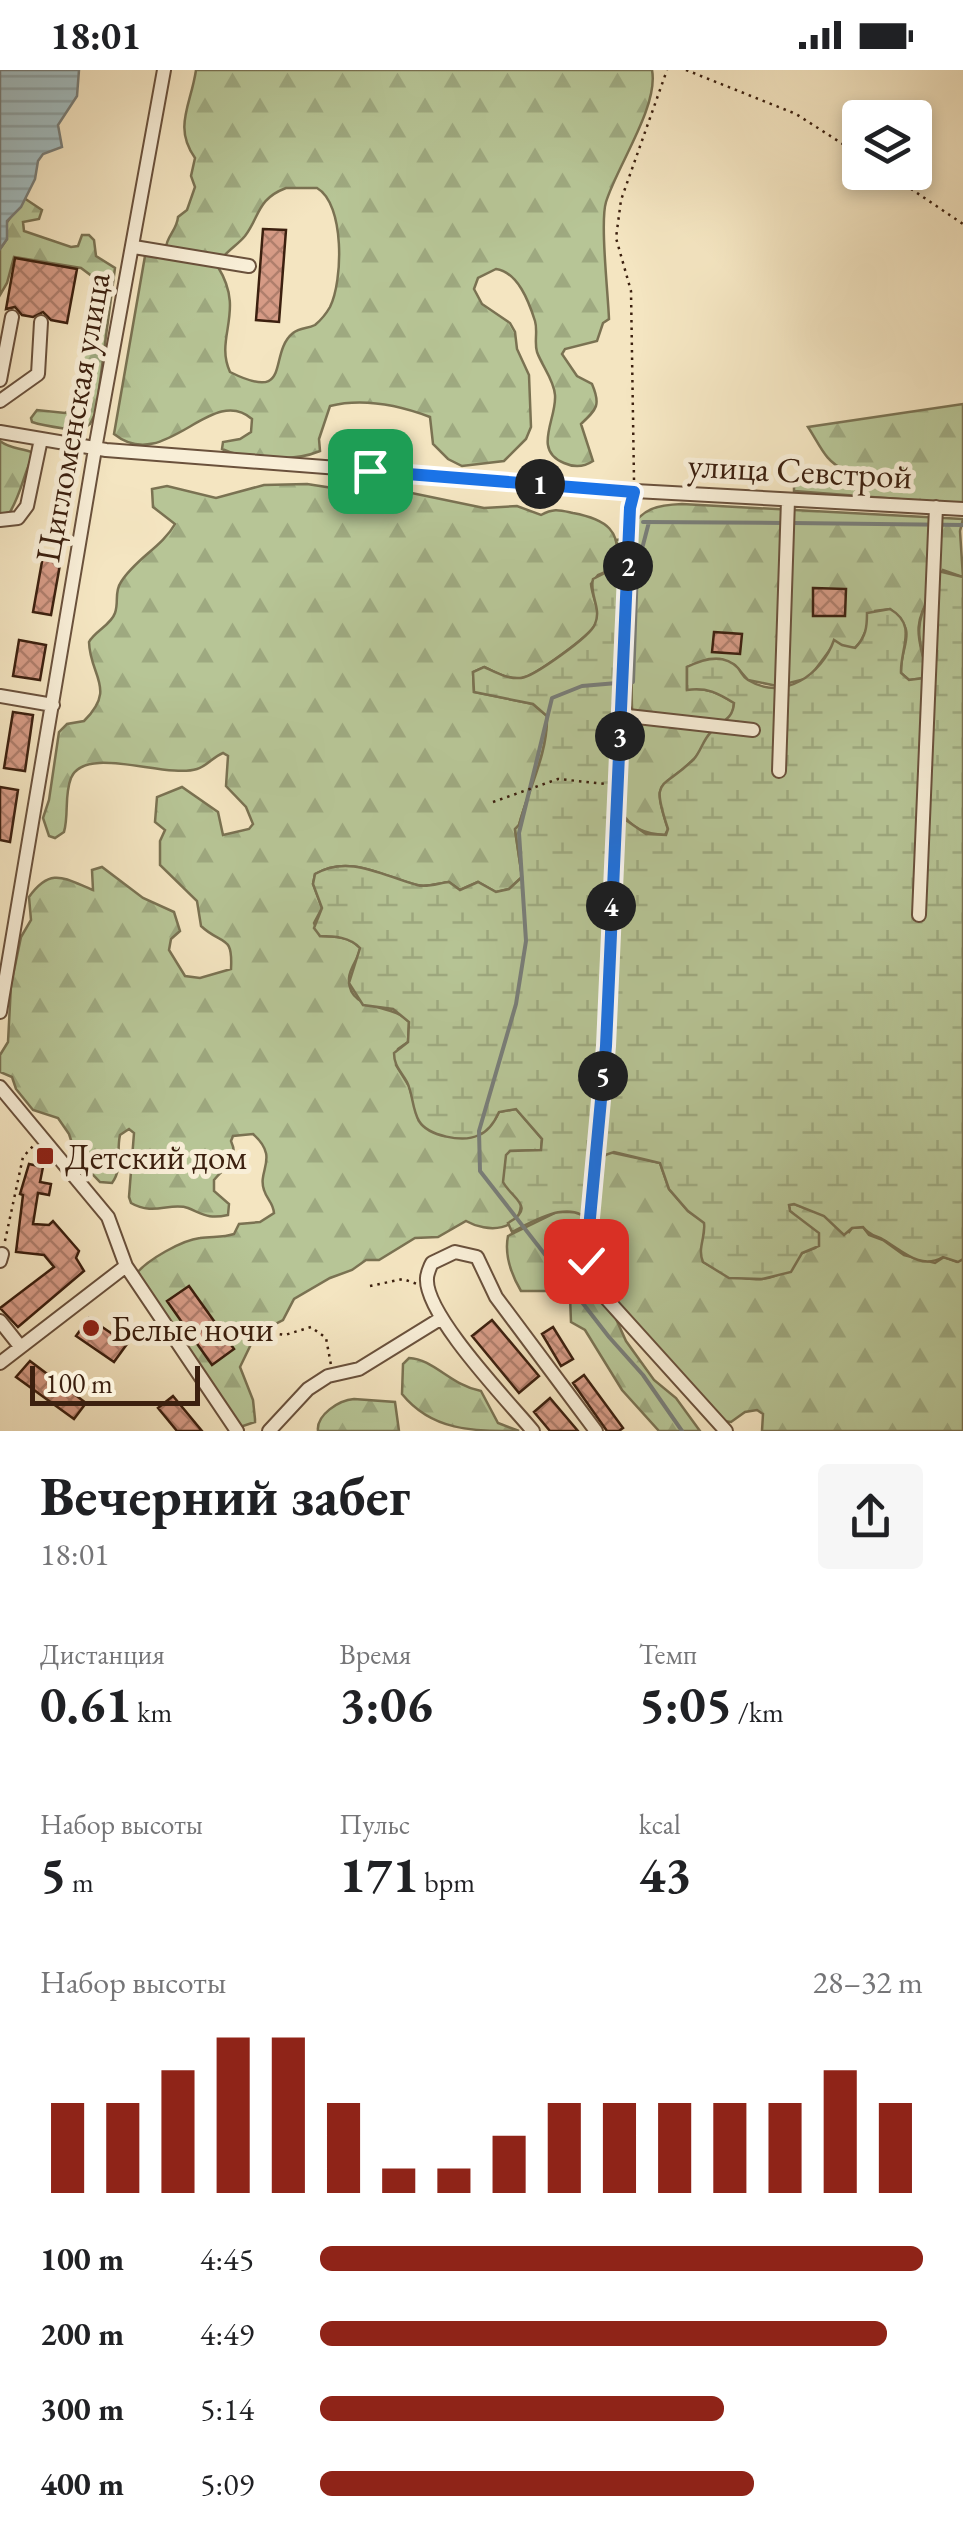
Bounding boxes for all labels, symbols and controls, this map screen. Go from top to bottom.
text: 18:01 [50,11,141,60]
map controls [842,100,932,190]
button: layers [842,100,932,190]
street label: Цигломенская улица [24,269,121,565]
pin [328,429,413,514]
street label: улица Севстрой [687,442,913,499]
icon: arrive [343,444,398,499]
pin: 1 [515,459,565,509]
text: 1 [533,466,547,502]
pin: 2 [603,541,653,591]
text: 2 [621,548,635,584]
pin: 3 [595,711,645,761]
text: 3 [613,718,627,754]
pin: 4 [586,881,636,931]
text: 4 [604,888,618,924]
pin: 5 [578,1051,628,1101]
text: 5 [596,1058,610,1094]
place label: Детский дом [65,1134,247,1179]
marker: Детский дом [34,1145,56,1167]
pin [544,1219,629,1304]
icon: check [559,1234,614,1289]
place label: Белые ночи [111,1306,274,1351]
marker: Белые ночи [80,1317,102,1339]
scale bar [30,1361,200,1406]
text: 100 m [45,1365,113,1401]
text: Вечерний забег [40,1460,410,1531]
button: share [818,1464,923,1569]
text: 18:01 [40,1533,109,1575]
text: Дистанция [40,1636,165,1672]
text: Время [339,1636,411,1672]
text: Темп [639,1636,697,1672]
text: 0.61 [40,1672,132,1737]
text: 3:06 [339,1672,433,1737]
text: 5:05 [639,1672,732,1737]
text: km [132,1694,172,1730]
text: /km [732,1694,784,1730]
text: Набор высоты [40,1806,203,1842]
text: Пульс [339,1806,410,1842]
text: kcal [639,1806,681,1842]
text: 5 [40,1842,66,1907]
text: 171 [339,1842,419,1907]
text: 43 [639,1842,692,1907]
text: m [66,1864,94,1900]
text: bpm [419,1864,475,1900]
text: Набор высоты [40,1961,226,2003]
text: 28–32 m [813,1961,923,2003]
text: 100 m [40,2238,124,2280]
text: 4:45 [200,2238,254,2280]
text: 200 m [40,2313,124,2355]
text: 4:49 [200,2313,254,2355]
text: 300 m [40,2388,124,2430]
text: 5:14 [200,2388,254,2430]
text: 400 m [40,2463,124,2505]
text: 5:09 [200,2463,254,2505]

